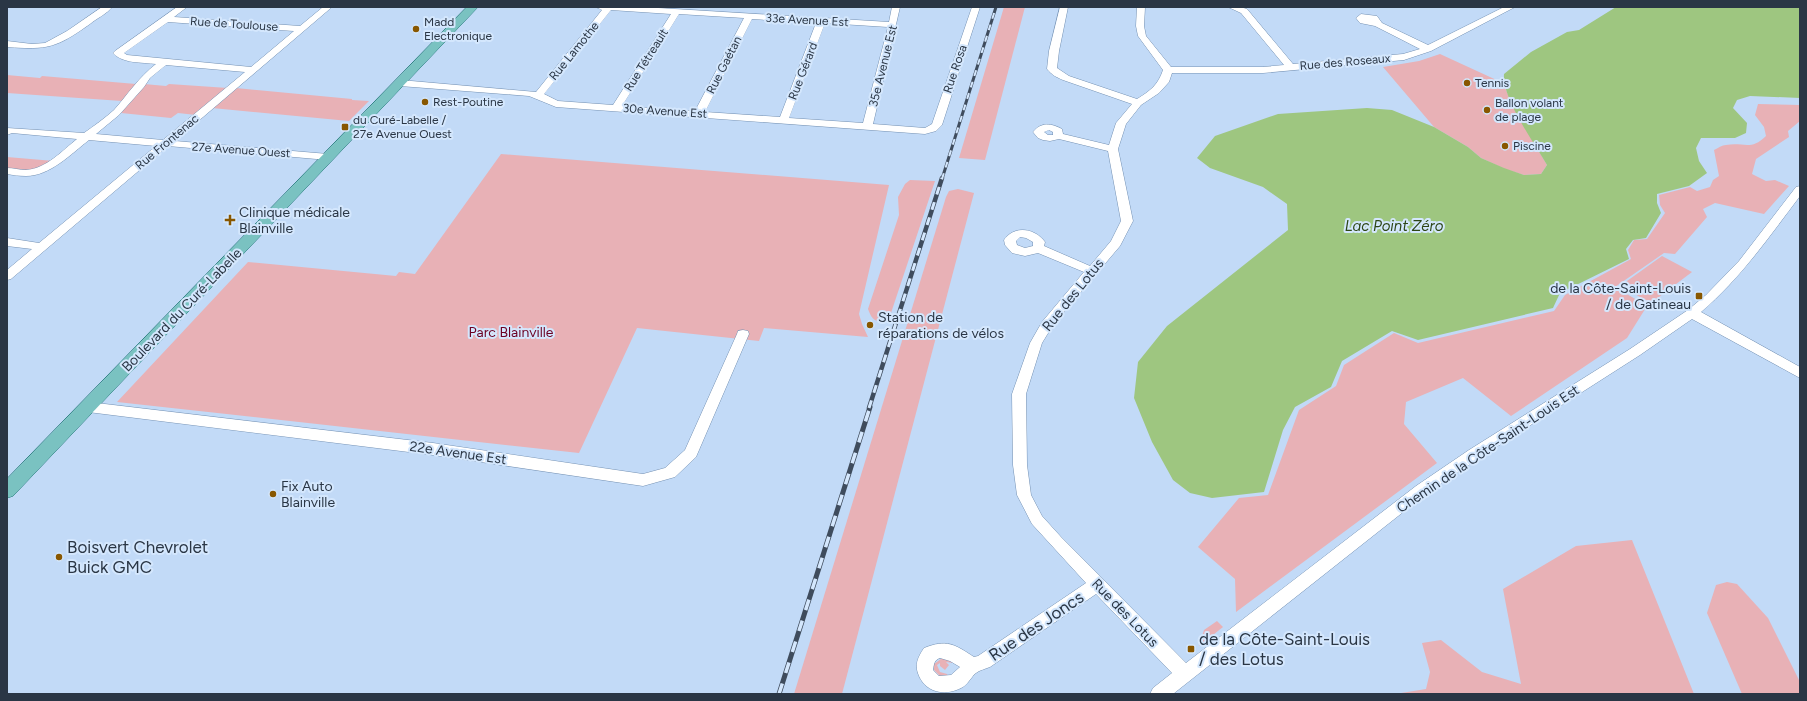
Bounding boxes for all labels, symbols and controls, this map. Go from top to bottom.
street label: 33e Avenue Est [765,11,849,29]
street label: Rue de Toulouse [189,14,279,34]
place label: Madd Electronique [424,15,492,43]
street label: Rue Lamothe [546,19,602,83]
street label: 35e Avenue Est [866,23,900,108]
marker: Madd Electronique [411,24,421,34]
street label: Rue Tétreault [621,26,671,94]
street label: Rue Gaétan [703,34,745,96]
street label: Rue Gérard [786,40,820,102]
street label: Rue Rosa [940,43,970,95]
street label: Rue des Roseaux [1299,51,1391,73]
place label: Tennis [1475,76,1510,90]
marker: Tennis [1462,78,1472,88]
place label: Rest-Poutine [433,95,504,109]
place label: Ballon volant de plage [1495,96,1564,124]
marker: Rest-Poutine [420,97,430,107]
street label: 30e Avenue Est [622,101,708,121]
marker: Ballon volant de plage [1482,105,1492,115]
street label: Rue Frontenac [133,111,202,172]
place label: du Curé-Labelle / 27e Avenue Ouest [353,113,452,141]
marker: du Curé-Labelle / 27e Avenue Ouest [340,122,350,132]
place label: Piscine [1513,139,1551,153]
street label: 27e Avenue Ouest [191,140,291,160]
marker: Piscine [1500,141,1510,151]
place label: Clinique médicale Blainville [239,204,350,237]
marker: Clinique médicale Blainville [224,214,236,226]
water label: Lac Point Zéro [1345,217,1444,235]
street label: Boulevard du Curé-Labelle [118,244,246,375]
street label: Rue des Lotus [1039,255,1107,335]
place label: de la Côte-Saint-Louis / de Gatineau [1550,280,1691,313]
marker: de la Côte-Saint-Louis / de Gatineau [1694,291,1704,301]
place label: Station de réparations de vélos [878,309,1004,342]
marker: Station de réparations de vélos [865,320,875,330]
park label: Parc Blainville [469,324,554,341]
street label: Chemin de la Côte-Saint-Louis Est [1394,381,1582,517]
street label: 22e Avenue Est [408,438,508,468]
place label: Fix Auto Blainville [281,478,335,511]
marker: Fix Auto Blainville [268,489,278,499]
place label: Boisvert Chevrolet Buick GMC [67,537,208,577]
marker: Boisvert Chevrolet Buick GMC [54,552,64,562]
street label: Rue des Lotus [1088,575,1162,651]
street label: Rue des Joncs [985,587,1087,665]
place label: de la Côte-Saint-Louis / des Lotus [1199,629,1370,669]
marker: de la Côte-Saint-Louis / des Lotus [1186,644,1196,654]

